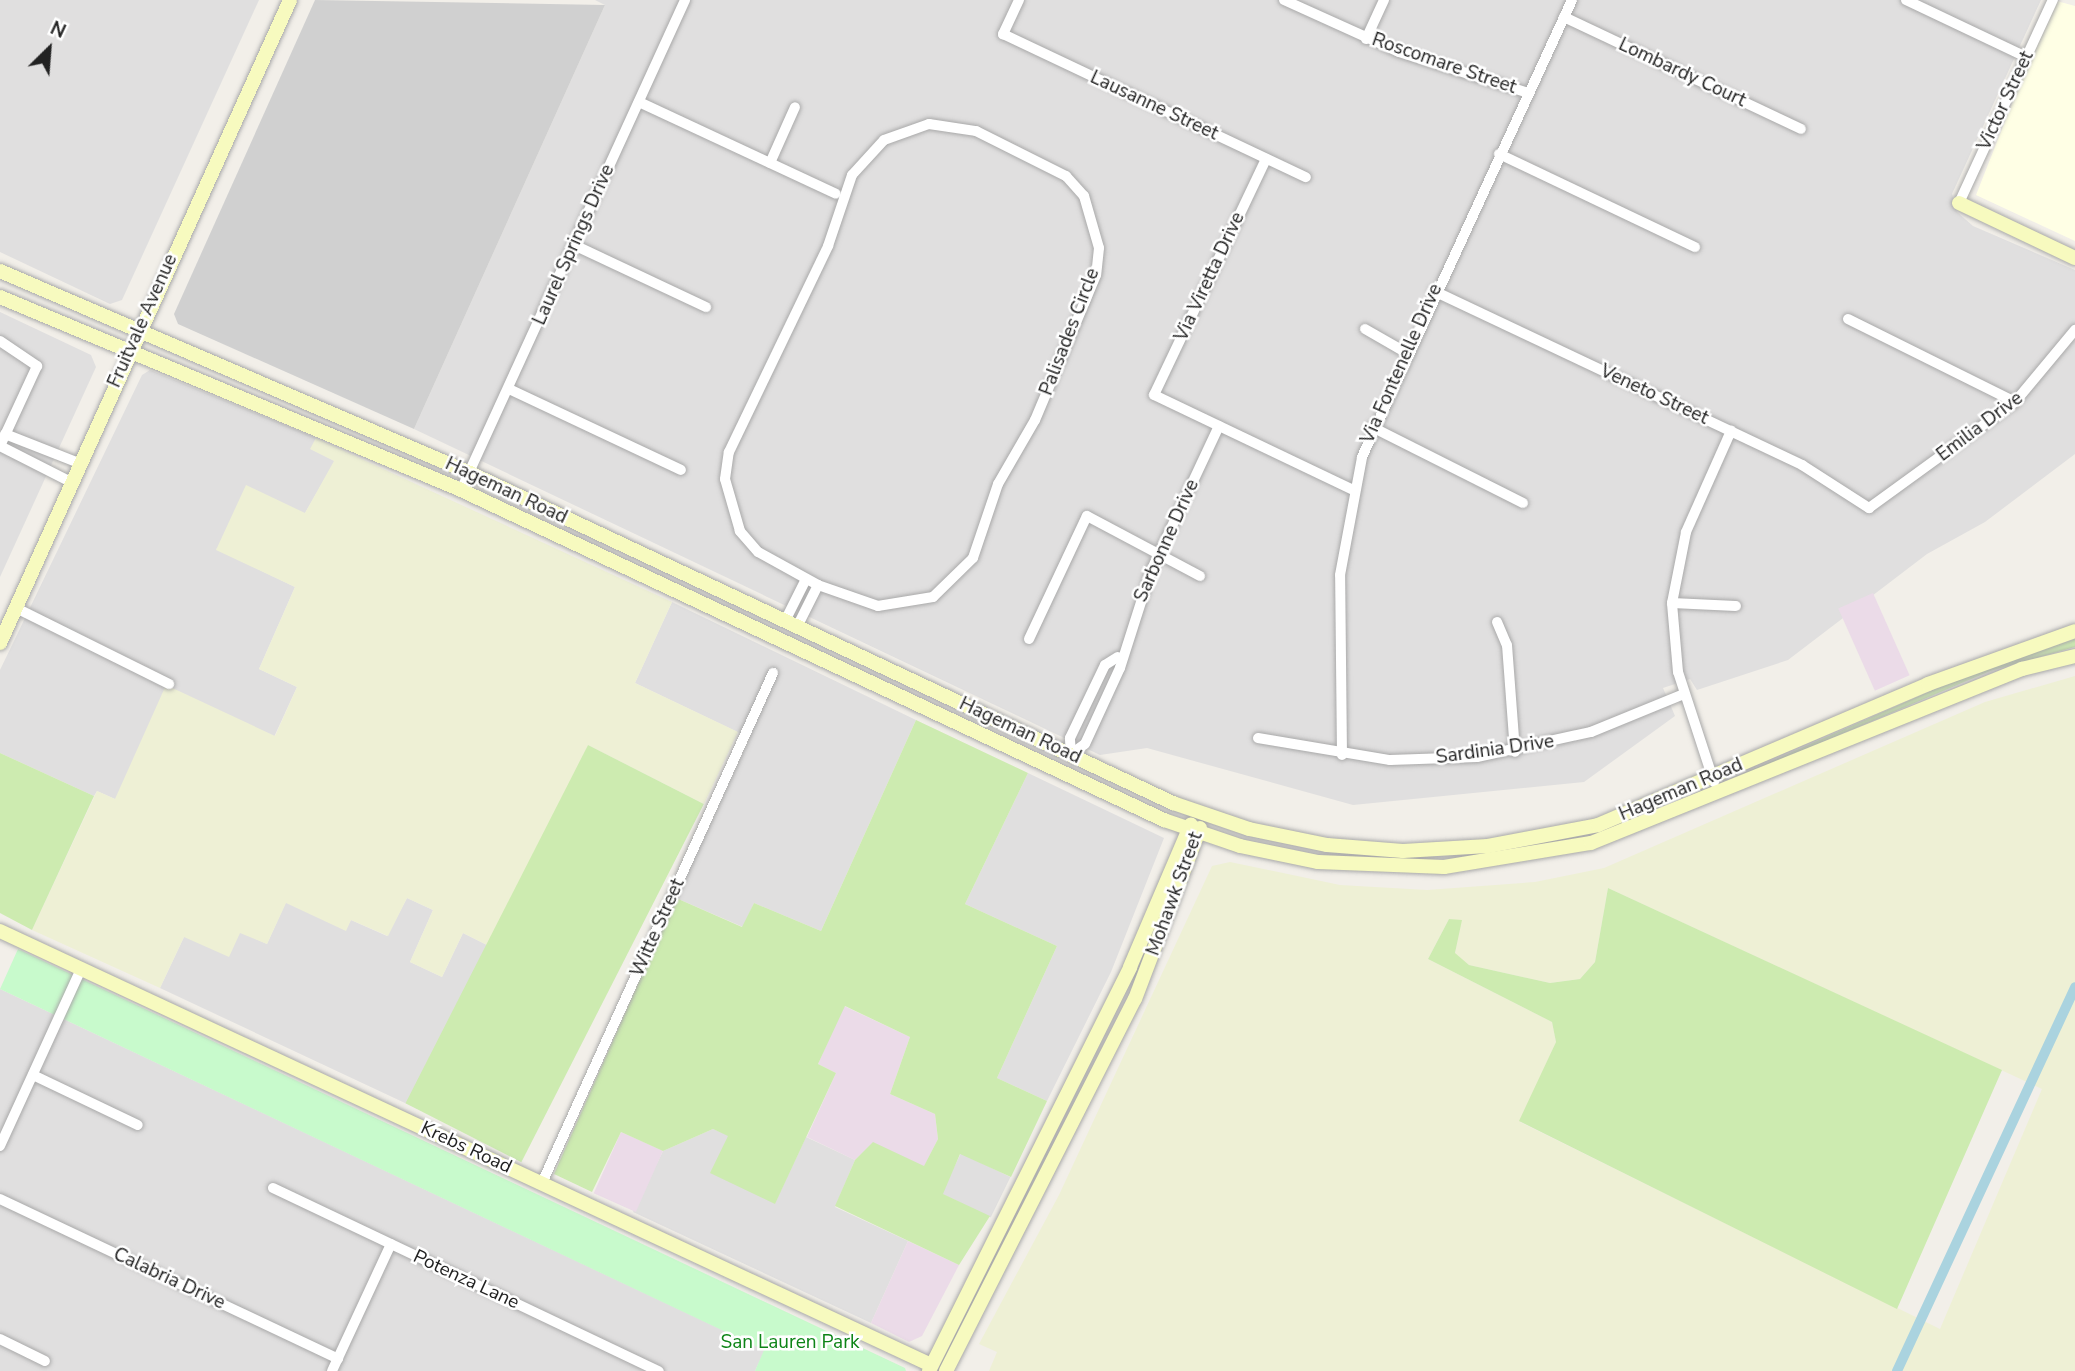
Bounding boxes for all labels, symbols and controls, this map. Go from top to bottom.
north arrow [14,14,84,84]
text: N [46,15,70,45]
street label: Roscomare Street [1369,29,1519,99]
street label: Lombardy Court [1615,34,1749,112]
street label: Victor Street [1973,48,2039,154]
street label: Lausanne Street [1086,66,1222,146]
street label: Laurel Springs Drive [528,161,620,329]
street label: Via Viretta Drive [1170,209,1250,345]
street label: Fruitvale Avenue [103,251,183,391]
street label: Palisades Circle [1035,265,1105,399]
street label: Via Fontenelle Drive [1356,281,1448,447]
street label: Veneto Street [1596,360,1712,430]
street label: Emilia Drive [1932,387,2028,467]
street label: Hageman Road [441,453,571,529]
street label: Sarbonne Drive [1130,476,1204,606]
street label: Hageman Road [955,693,1085,769]
street label: Sardinia Drive [1434,730,1556,770]
street label: Hageman Road [1616,754,1746,826]
street label: Mohawk Street [1142,829,1208,959]
street label: Witte Street [626,875,690,981]
street label: Krebs Road [417,1117,515,1179]
street label: Calabria Drive [110,1243,228,1315]
street label: Potenza Lane [409,1245,523,1315]
park label: San Lauren Park [721,1332,859,1354]

